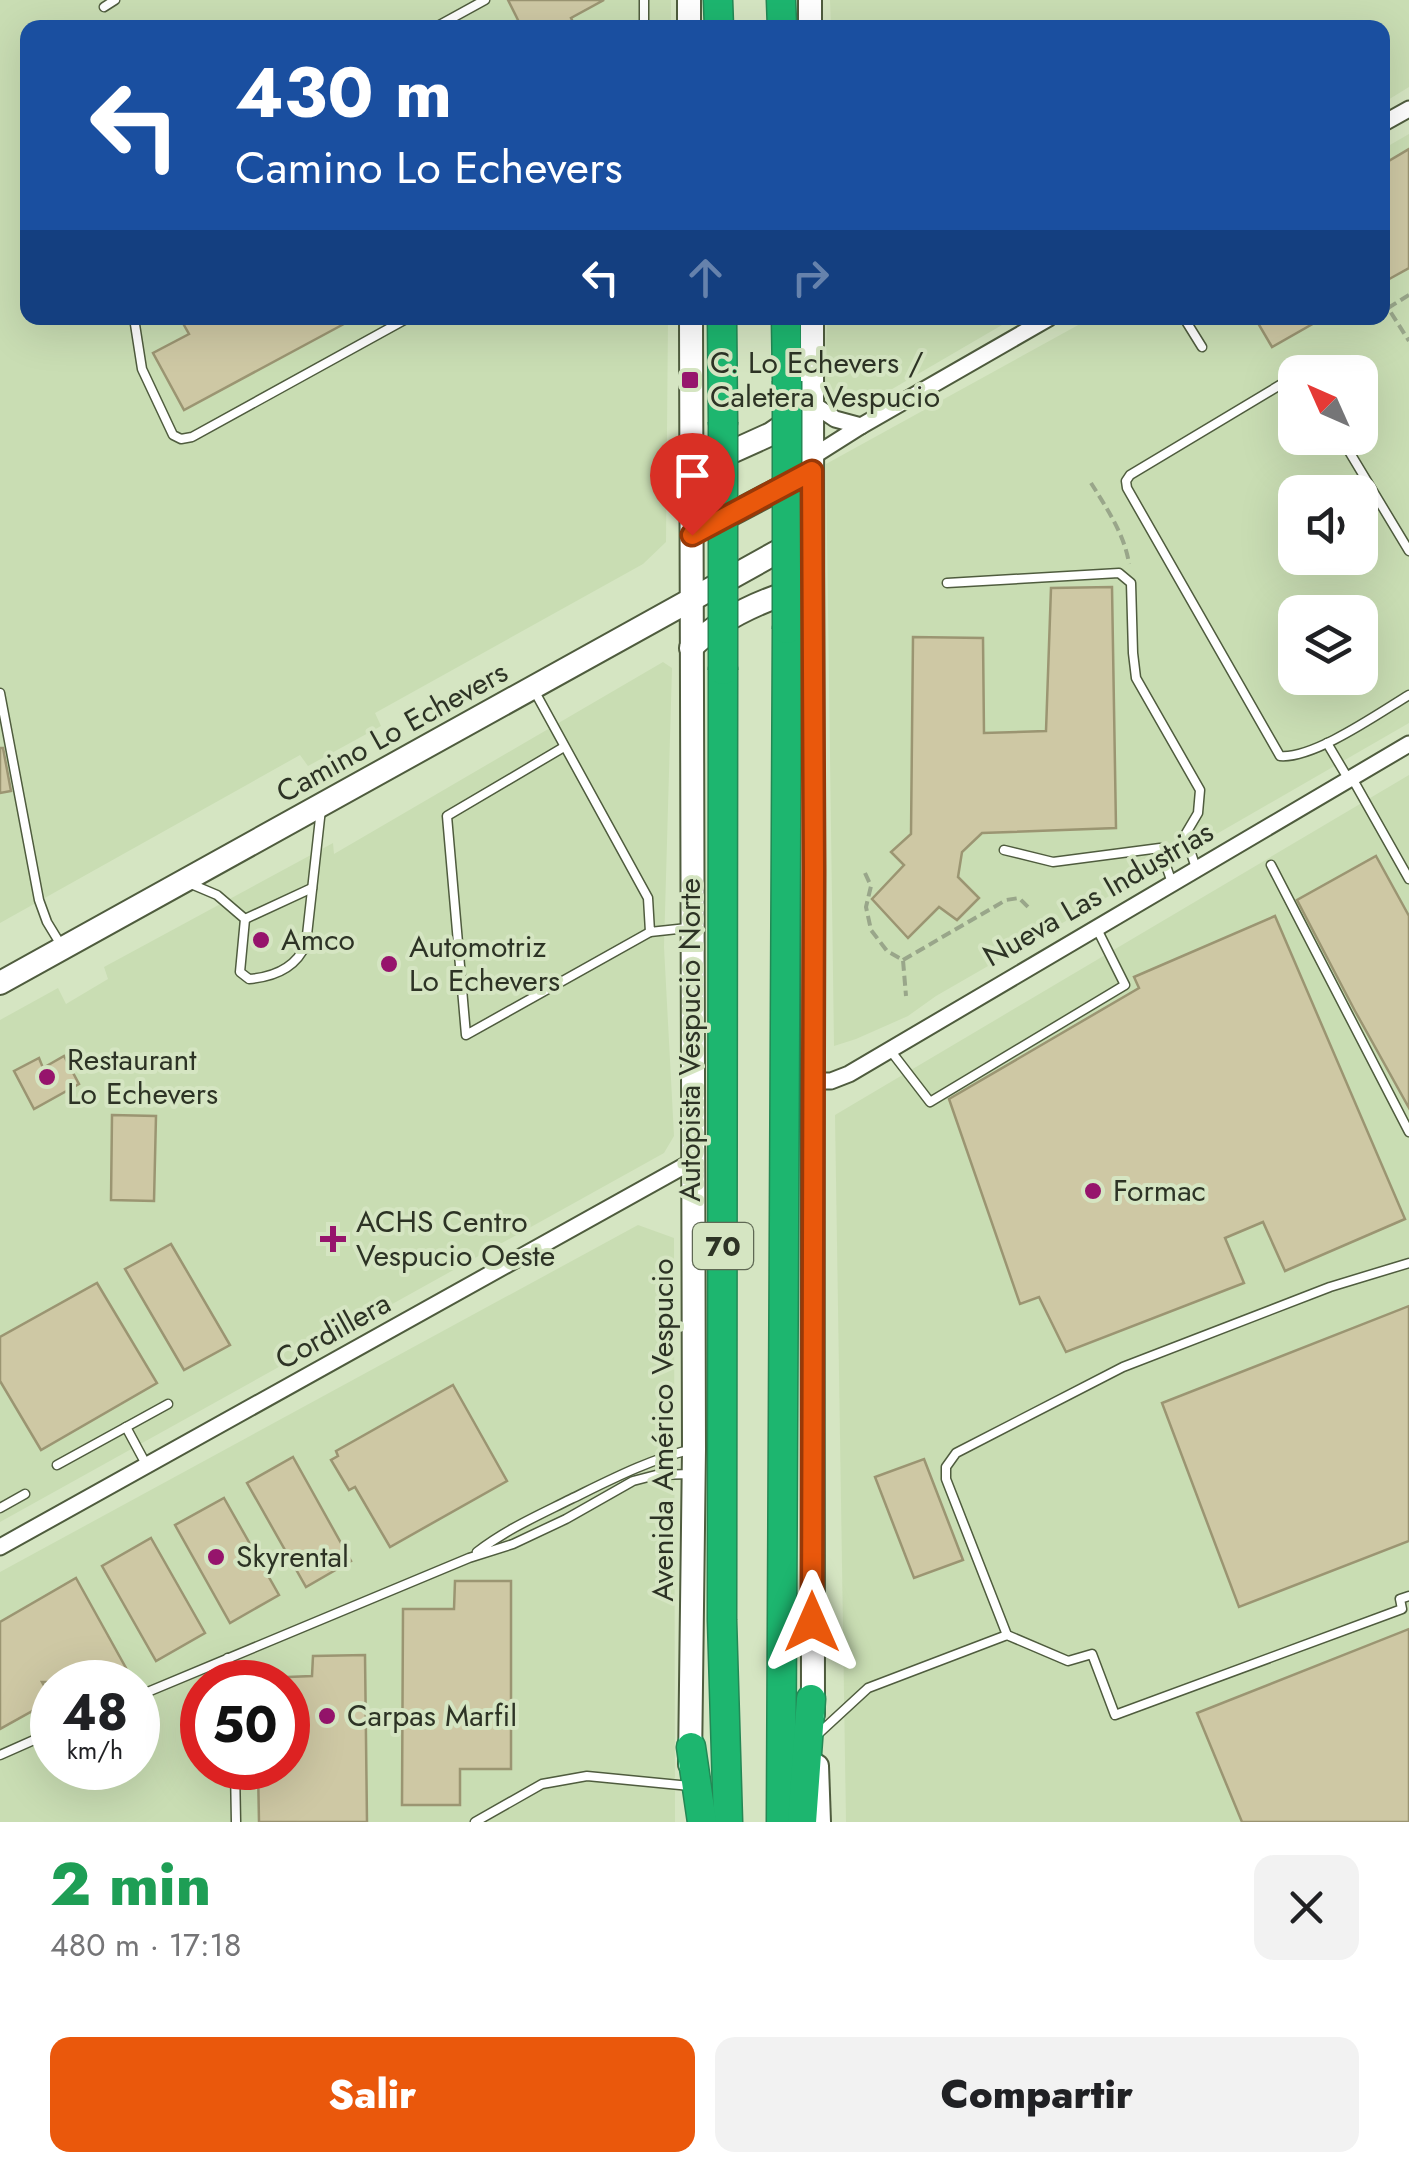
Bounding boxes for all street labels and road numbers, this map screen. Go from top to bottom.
street label: Camino Lo Echevers [268,650,515,813]
street label: Nueva Las Industrias [975,810,1221,977]
street label: Autopista Vespucio Norte [668,878,711,1202]
road number: 70 [693,1223,753,1269]
street label: Avenida Américo Vespucio [641,1258,684,1602]
street label: Cordillera [267,1281,398,1380]

